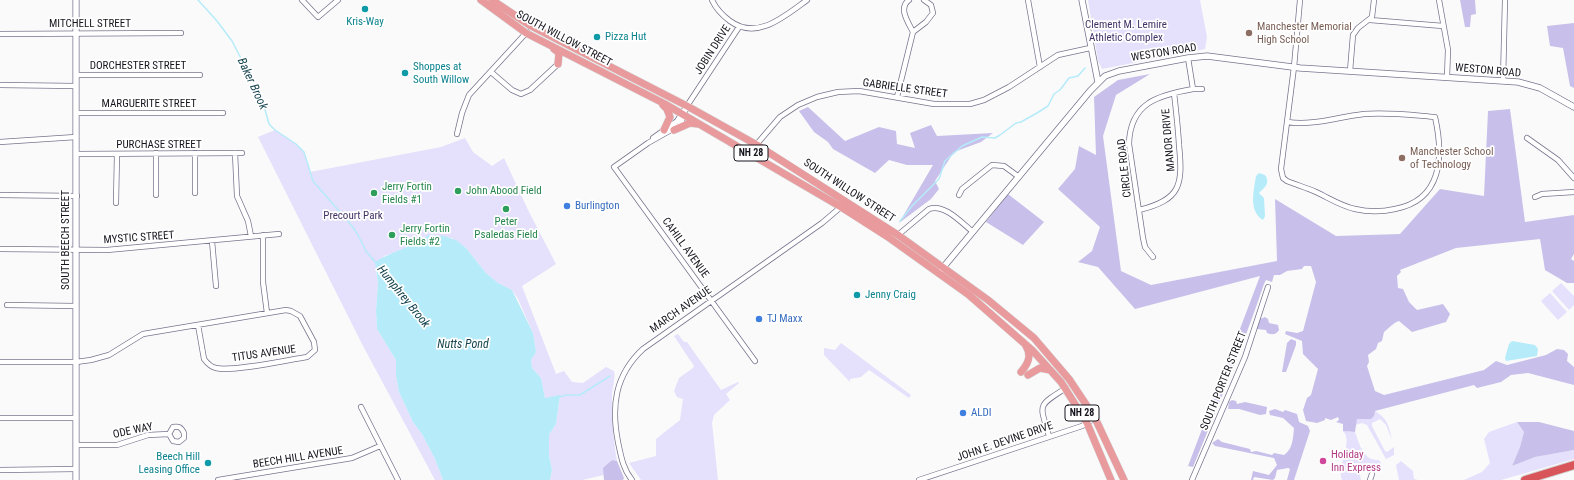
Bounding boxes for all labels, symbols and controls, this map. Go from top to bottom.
marker: Kris-Way [360,4,370,14]
street label: SOUTH WILLOW STREET [514,8,614,70]
place label: Kris-Way [346,15,384,29]
street label: MITCHELL STREET [49,17,131,31]
park label: Clement M. Lemire Athletic Complex [1085,18,1167,44]
place label: Manchester Memorial High School [1257,20,1352,46]
street label: JOBIN DRIVE [692,23,734,77]
marker: Manchester Memorial High School [1244,28,1254,38]
place label: Pizza Hut [605,30,646,44]
marker: Pizza Hut [592,32,602,42]
street label: WESTON ROAD [1130,41,1198,65]
water label: Baker Brook [234,56,270,112]
street label: DORCHESTER STREET [90,59,186,73]
place label: Shoppes at South Willow [413,60,469,86]
street label: WESTON ROAD [1455,62,1521,80]
marker: Shoppes at South Willow [400,68,410,78]
street label: GABRIELLE STREET [862,77,948,101]
street label: MARGUERITE STREET [102,97,196,111]
street label: MANOR DRIVE [1160,108,1178,172]
street label: PURCHASE STREET [116,138,202,152]
street label: CIRCLE ROAD [1115,138,1135,198]
road number: NH 28 [734,145,768,161]
place label: Manchester School of Technology [1410,145,1493,171]
marker: Manchester School of Technology [1397,153,1407,163]
street label: SOUTH WILLOW STREET [801,157,897,225]
place label: Jerry Fortin Fields #1 [382,180,432,206]
place label: John Abood Field [466,184,542,198]
marker: John Abood Field [453,186,463,196]
marker: Jerry Fortin Fields #1 [369,188,379,198]
street label: SOUTH BEECH STREET [59,190,73,290]
place label: Burlington [575,199,619,213]
marker: Burlington [562,201,572,211]
marker: Peter Psaledas Field [501,204,511,214]
park label: Precourt Park [323,209,383,223]
place label: Peter Psaledas Field [474,215,538,241]
street label: CAHILL AVENUE [659,215,711,281]
place label: Jerry Fortin Fields #2 [400,222,450,248]
street label: MYSTIC STREET [103,229,175,247]
marker: Jerry Fortin Fields #2 [387,230,397,240]
water label: Humphrey Brook [373,263,433,331]
street label: MARCH AVENUE [648,284,714,336]
place label: Jenny Craig [865,288,916,302]
marker: Jenny Craig [852,290,862,300]
place label: TJ Maxx [767,312,803,326]
marker: TJ Maxx [754,314,764,324]
street label: SOUTH PORTER STREET [1198,330,1250,432]
water label: Nutts Pond [437,338,489,352]
street label: TITUS AVENUE [231,343,297,365]
road number: NH 28 [1065,405,1099,421]
place label: ALDI [971,406,992,420]
marker: ALDI [958,408,968,418]
street label: JOHN E. DEVINE DRIVE [955,419,1055,465]
street label: ODE WAY [112,420,154,442]
street label: BEECH HILL AVENUE [252,444,344,472]
place label: Holiday Inn Express [1331,448,1381,474]
place label: Beech Hill Leasing Office [138,450,200,476]
marker: Holiday Inn Express [1318,456,1328,466]
marker: Beech Hill Leasing Office [203,458,213,468]

